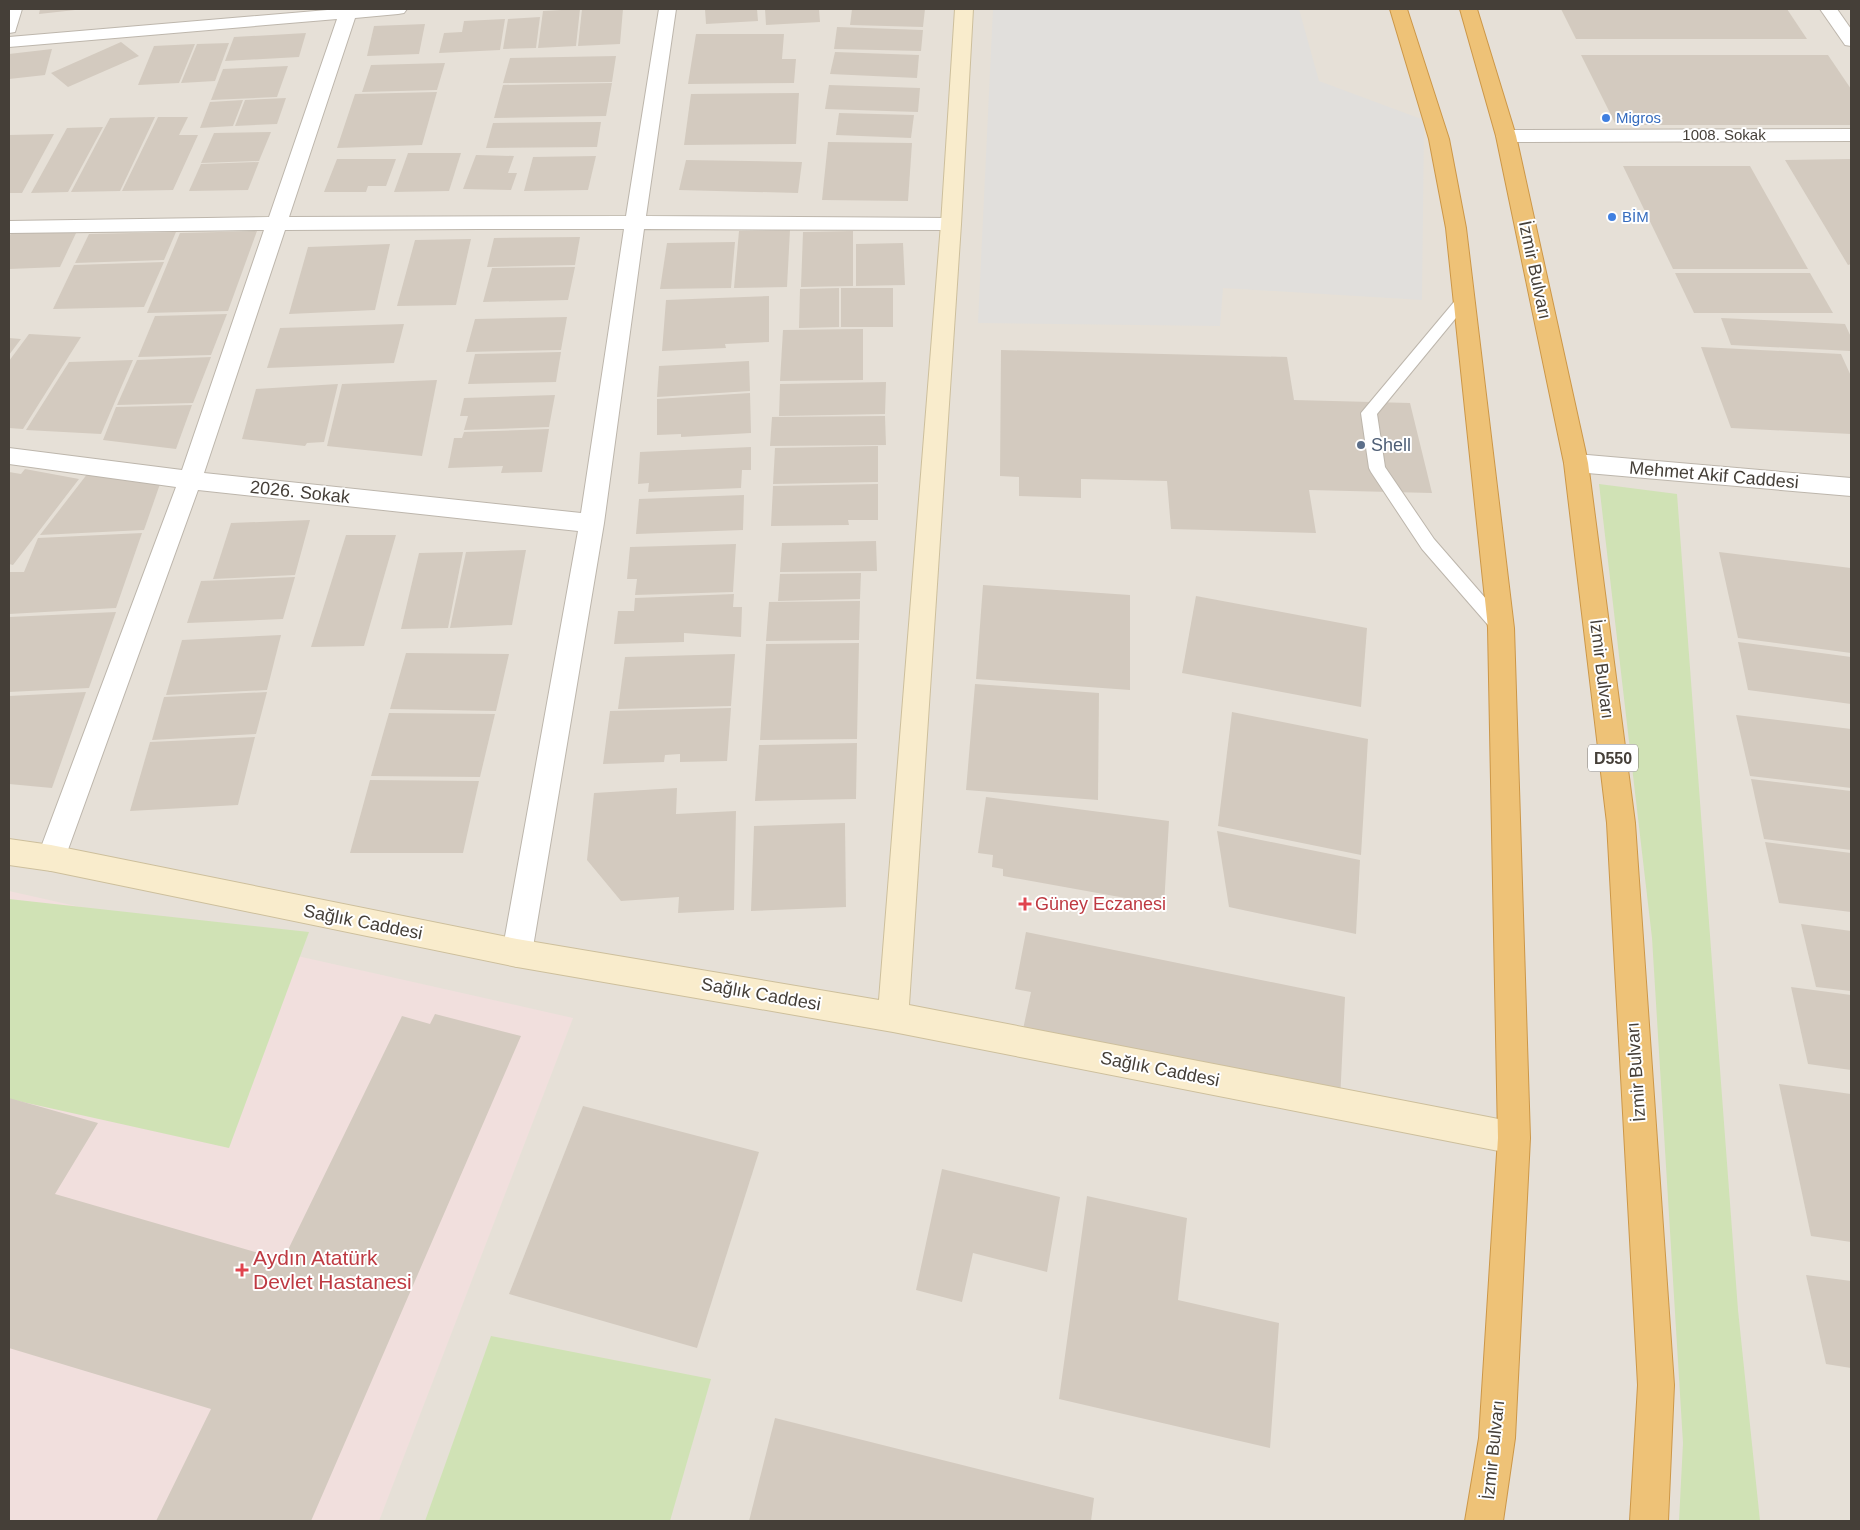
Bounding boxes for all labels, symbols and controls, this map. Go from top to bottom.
place label: Migros [1616,109,1661,126]
marker: Migros [1600,112,1612,124]
street label: 1008. Sokak [1682,126,1766,143]
place label: BİM [1622,208,1649,225]
marker: BİM [1606,211,1618,223]
street label: İzmir Bulvarı [1515,219,1555,321]
place label: Shell [1371,435,1411,455]
marker: Shell [1355,439,1367,451]
street label: Mehmet Akif Caddesi [1628,458,1800,492]
street label: 2026. Sokak [249,477,352,507]
street label: İzmir Bulvarı [1586,618,1618,720]
road number: D550 [1588,744,1638,771]
place label: Güney Eczanesi [1035,894,1166,914]
marker: Güney Eczanesi [1019,898,1031,910]
street label: Sağlık Caddesi [302,901,424,943]
street label: Sağlık Caddesi [700,974,822,1014]
street label: İzmir Bulvarı [1623,1021,1649,1123]
street label: Sağlık Caddesi [1099,1048,1221,1090]
place label: Aydın Atatürk Devlet Hastanesi [253,1246,412,1293]
marker: Aydın Atatürk Devlet Hastanesi [235,1263,249,1277]
street label: İzmir Bulvarı [1478,1399,1508,1501]

